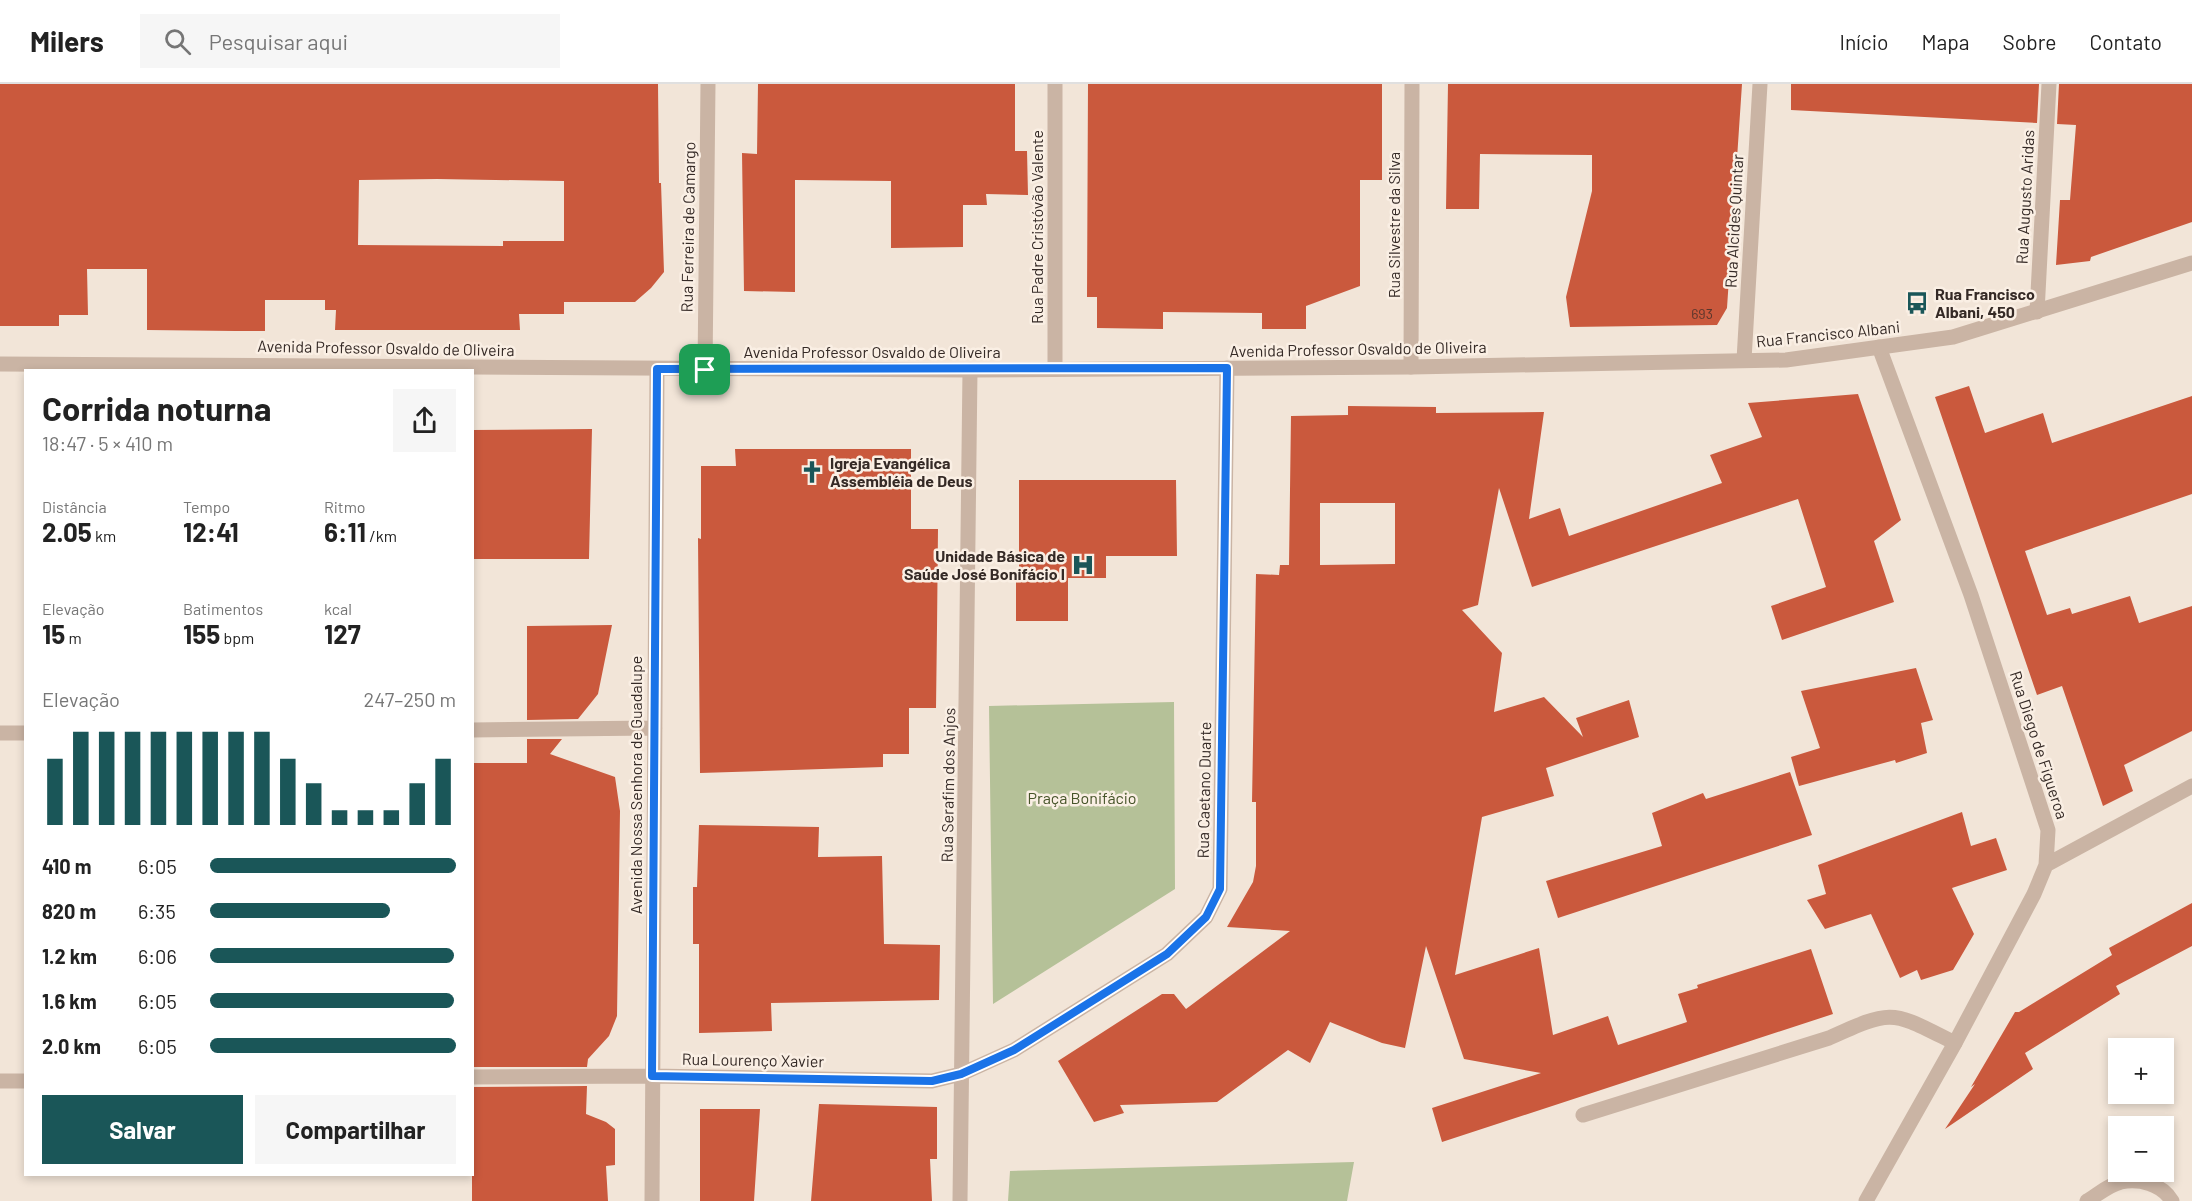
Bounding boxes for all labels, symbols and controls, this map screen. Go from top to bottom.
search box [140,14,560,68]
text: Milers [30,24,104,58]
icon: search [161,25,194,58]
text: Pesquisar aqui [209,28,348,54]
text: Início [1840,29,1888,54]
text: Mapa [1921,29,1970,54]
text: Sobre [2003,29,2056,54]
text: Contato [2089,29,2162,54]
street label: Rua Augusto Aridas [2011,129,2038,265]
street label: Rua Padre Cristóvão Valente [1027,130,1046,324]
street label: Rua Ferreira de Camargo [677,142,698,312]
street label: Rua Silvestre da Silva [1384,152,1403,298]
street label: Rua Alcides Quintar [1721,153,1746,288]
place label: Rua Francisco Albani, 450 [1935,284,2035,321]
bus stop icon: Rua Francisco Albani, 450 [1904,290,1930,316]
house number: 693 [1691,305,1713,322]
street label: Rua Francisco Albani [1755,317,1901,350]
street label: Avenida Professor Osvaldo de Oliveira [257,336,515,359]
street label: Avenida Professor Osvaldo de Oliveira [1229,337,1487,360]
street label: Avenida Professor Osvaldo de Oliveira [743,342,1001,361]
pin [679,344,730,395]
icon: arrive [688,353,721,386]
text: Corrida noturna [42,388,271,428]
button: share [393,389,456,452]
text: 18:47 · 5 × 410 m [42,431,173,455]
place label: Igreja Evangélica Assembléia de Deus [830,453,973,490]
church icon: Igreja Evangélica Assembléia de Deus [799,459,825,485]
text: Distância [42,497,107,516]
text: Tempo [183,497,230,516]
text: Ritmo [324,497,366,516]
text: 2.05 [42,516,92,547]
text: 12:41 [183,516,239,547]
text: 6:11 [324,516,366,547]
text: km [92,526,116,545]
text: /km [366,526,397,545]
place label: Unidade Básica de Saúde José Bonifácio I [904,546,1065,583]
hospital icon: Unidade Básica de Saúde José Bonifácio I [1070,552,1096,578]
text: Elevação [42,599,104,618]
text: Batimentos [183,599,263,618]
text: kcal [324,599,352,618]
text: 15 [42,618,65,649]
text: 155 [183,618,220,649]
text: 127 [324,618,361,649]
text: m [65,628,82,647]
text: bpm [220,628,254,647]
street label: Avenida Nossa Senhora de Guadalupe [626,656,645,914]
street label: Rua Diego de Figueroa [2007,668,2072,821]
text: Elevação [42,687,120,711]
text: 247–250 m [364,687,456,711]
street label: Rua Serafim dos Anjos [937,707,958,863]
street label: Rua Caetano Duarte [1193,721,1214,859]
park label: Praça Bonifácio [1027,788,1137,807]
text: 410 m [42,854,91,878]
text: 6:05 [138,854,177,878]
text: 820 m [42,899,96,923]
text: 6:35 [138,899,176,923]
text: 1.2 km [42,944,97,968]
text: 6:06 [138,944,177,968]
text: 1.6 km [42,989,97,1013]
text: 6:05 [138,989,177,1013]
text: 2.0 km [42,1034,101,1058]
text: 6:05 [138,1034,177,1058]
map controls [2108,1038,2174,1182]
button: + [2108,1038,2174,1104]
street label: Rua Lourenço Xavier [682,1049,825,1070]
button: Salvar [42,1095,243,1164]
button: Compartilhar [255,1095,456,1164]
button: − [2108,1116,2174,1182]

